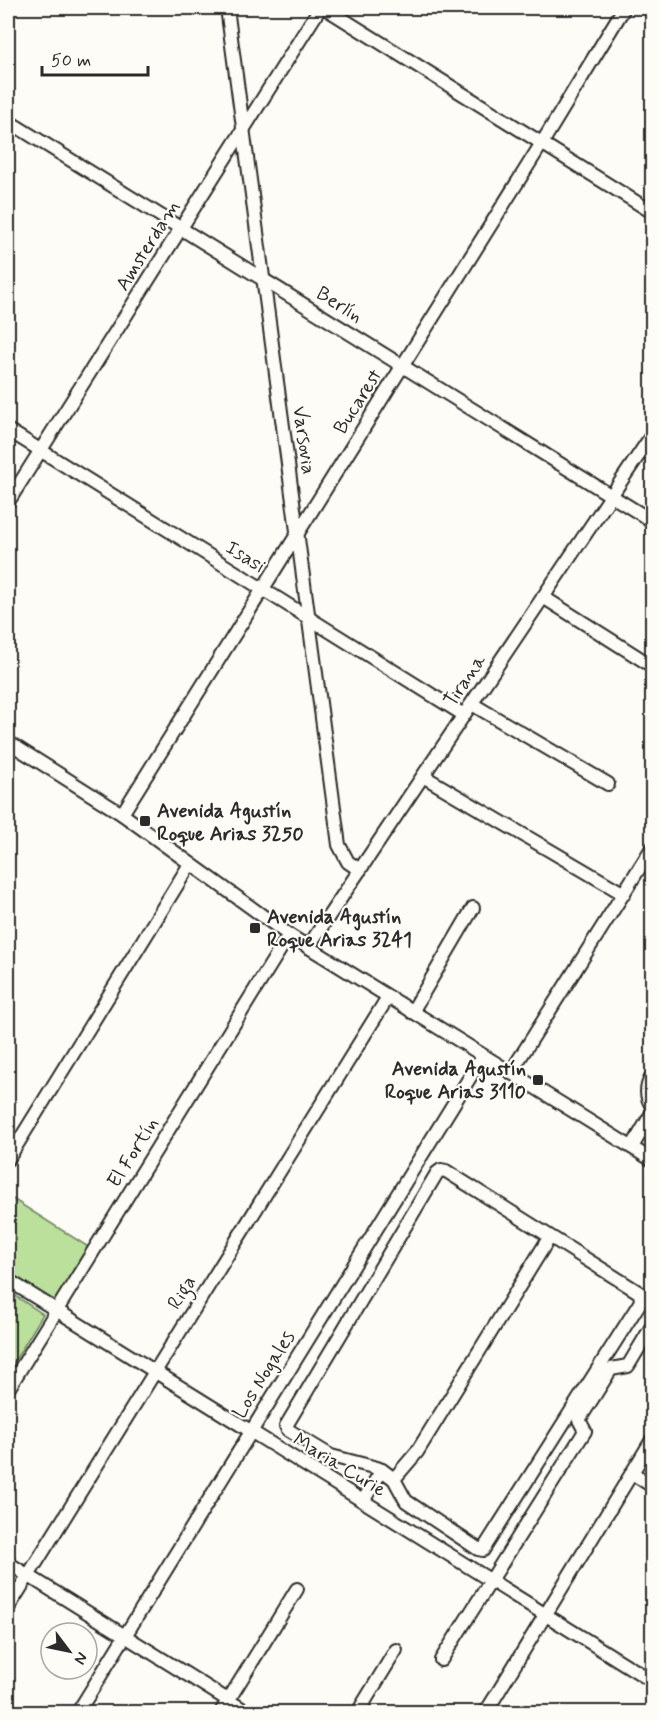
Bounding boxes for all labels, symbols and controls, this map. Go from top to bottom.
scale bar [42,39,148,77]
text: 50 m [51,49,91,73]
street label: Amsterdam [110,195,187,296]
street label: Berlín [311,280,368,330]
street label: Bucarest [328,364,389,439]
street label: Varsovia [285,404,322,476]
street label: Isasi [220,535,270,580]
street label: Tirana [438,648,493,713]
place label: Avenida Agustín Roque Arias 3250 [157,798,304,848]
marker: Avenida Agustín Roque Arias 3250 [138,814,152,828]
place label: Avenida Agustín Roque Arias 3241 [267,904,412,954]
marker: Avenida Agustín Roque Arias 3241 [248,921,262,935]
place label: Avenida Agustín Roque Arias 3110 [385,1056,526,1106]
marker: Avenida Agustín Roque Arias 3110 [531,1073,545,1087]
street label: El Fortín [101,1112,165,1193]
street label: Riga [161,1271,205,1316]
street label: Los Nogales [227,1326,302,1424]
street label: Maria Curie [288,1427,391,1504]
north arrow [39,1621,99,1681]
text: N [69,1648,92,1668]

